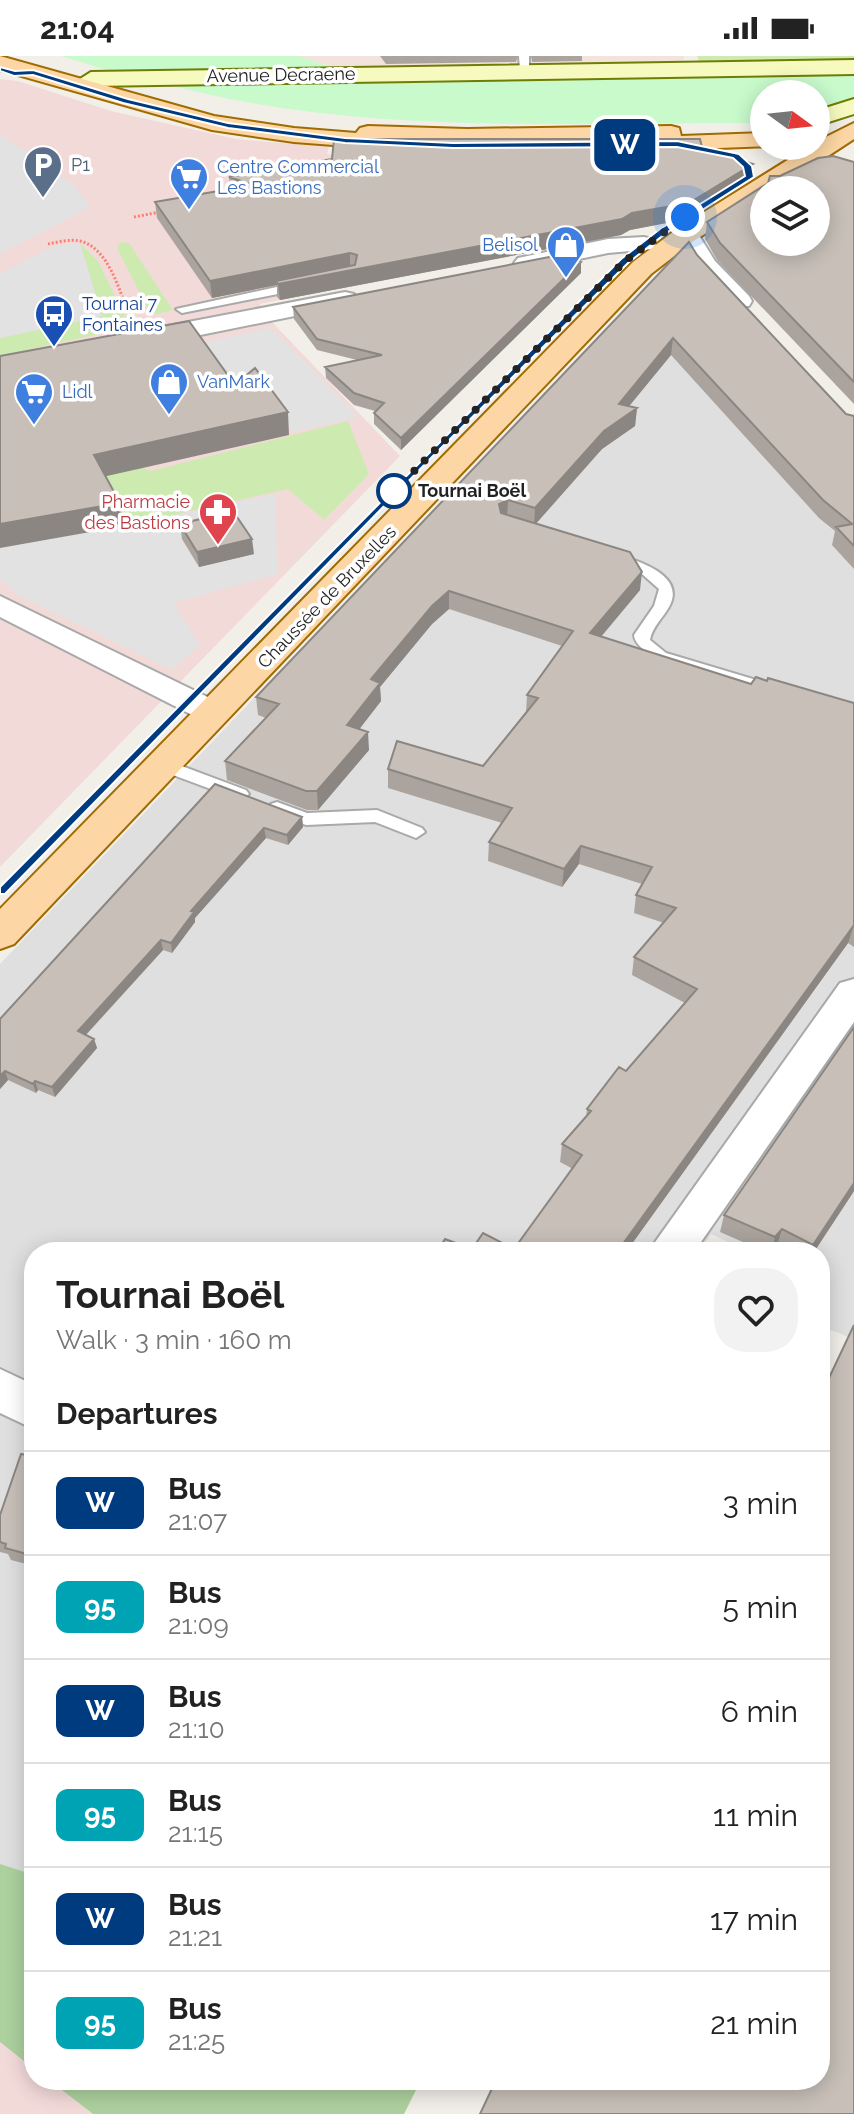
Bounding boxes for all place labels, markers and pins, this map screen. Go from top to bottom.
parking icon: P1 [22,144,64,199]
place label: P1 [71,154,90,175]
supermarket icon: Centre Commercial Les Bastions [168,156,210,211]
place label: Centre Commercial Les Bastions [217,156,379,198]
shop icon: Belisol [545,224,587,279]
place label: Belisol [482,234,538,255]
bus stop icon: Tournai 7 Fontaines [33,293,75,348]
place label: Tournai 7 Fontaines [82,293,163,335]
shop icon: VanMark [148,361,190,416]
supermarket icon: Lidl [13,371,55,426]
place label: VanMark [197,371,270,392]
place label: Lidl [62,381,93,402]
marker: Tournai Boël [377,474,411,508]
place label: Tournai Boël [418,480,526,501]
place label: Pharmacie des Bastions [85,491,190,533]
pharmacy icon: Pharmacie des Bastions [197,491,239,546]

